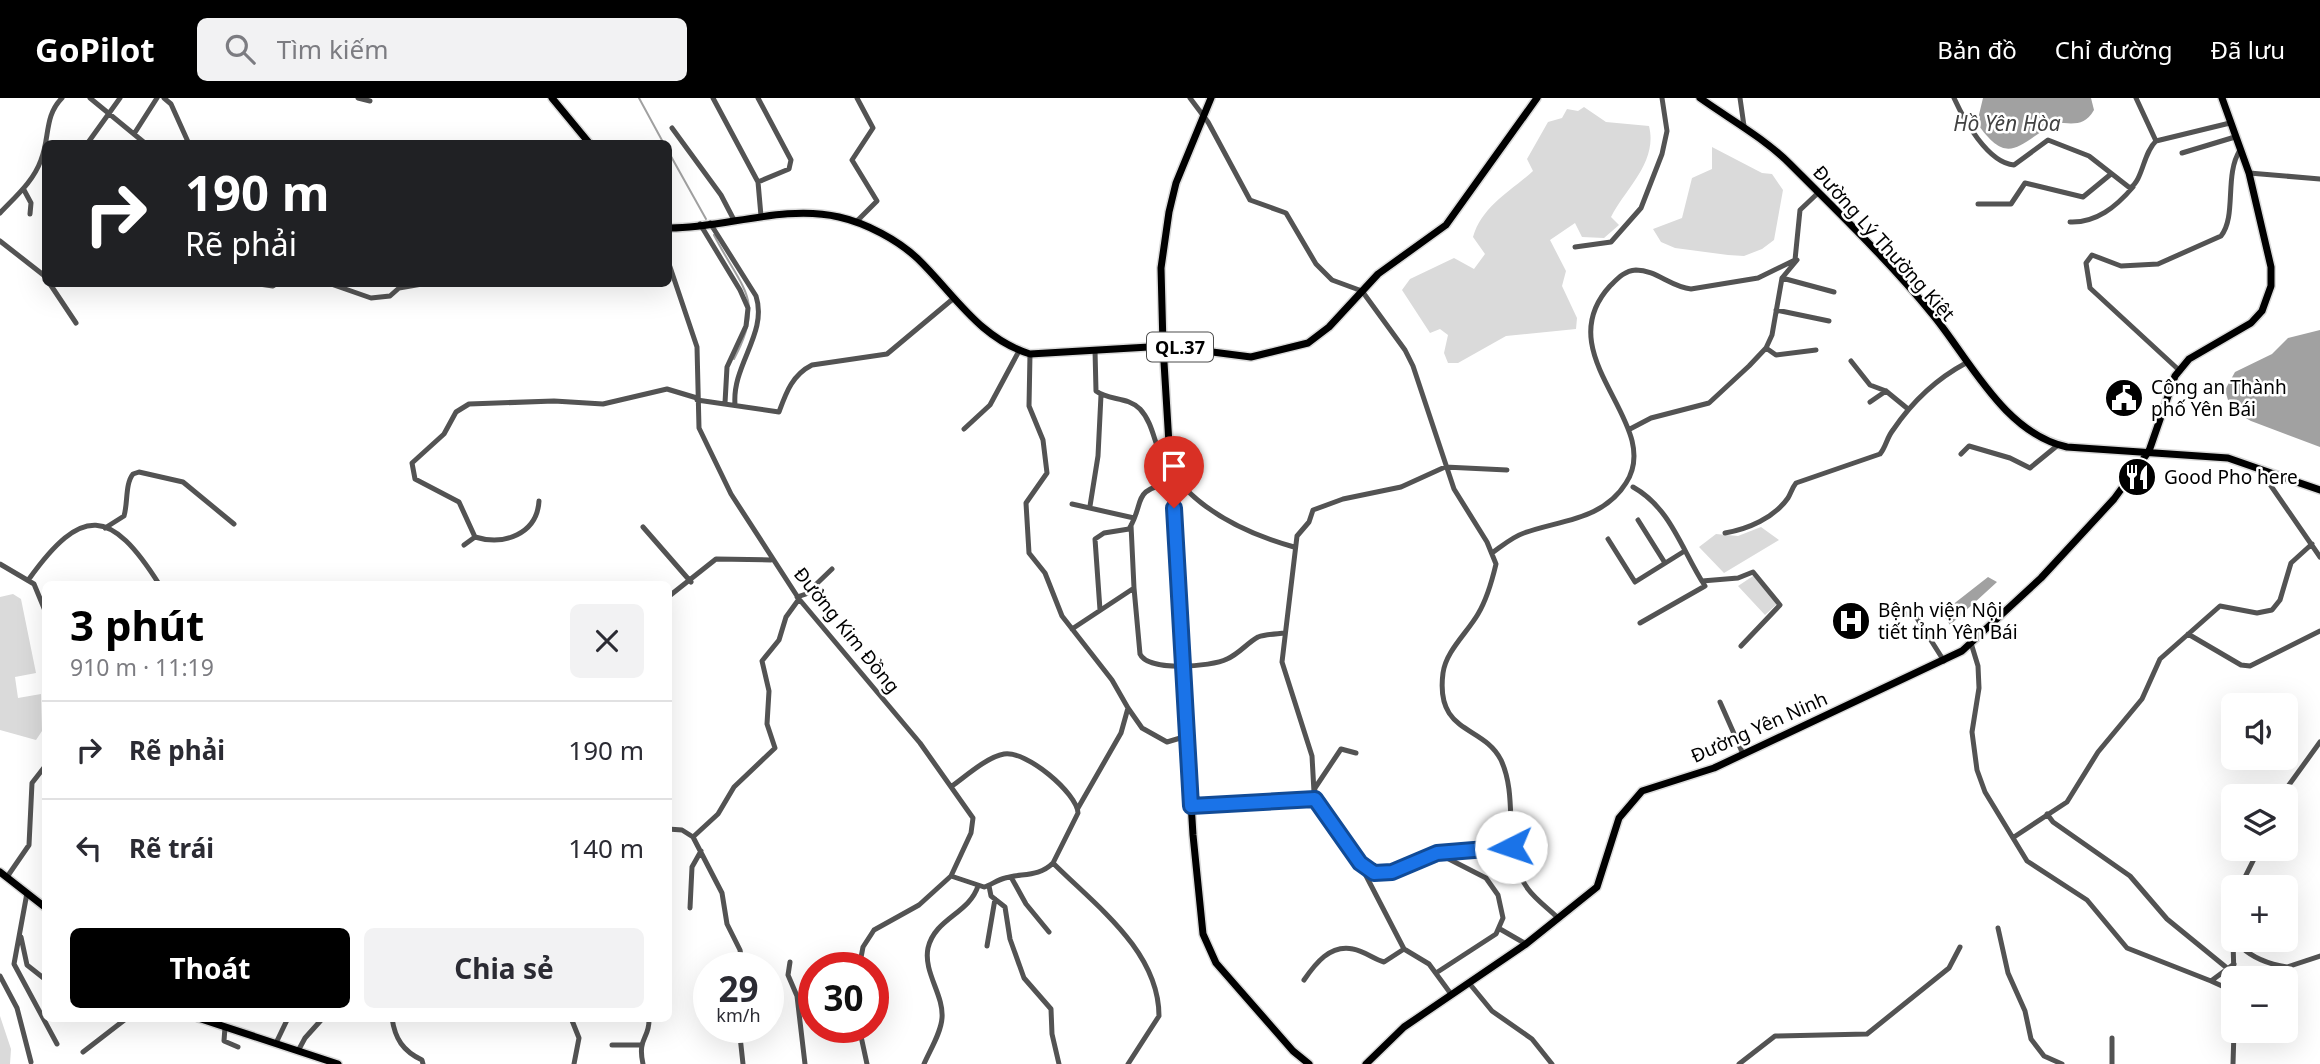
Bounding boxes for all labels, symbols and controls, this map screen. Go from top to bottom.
search box [197,18,687,81]
text: GoPilot [35,27,155,72]
icon: search [221,30,259,68]
text: Tìm kiếm [277,31,388,67]
text: Bản đồ [1937,33,2017,66]
text: Chỉ đường [2055,33,2173,66]
text: Đã lưu [2211,33,2285,66]
water label: Hồ Yên Hòa [1953,109,2061,137]
text: 190 m [185,159,330,225]
street label: Đường Lý Thường Kiệt [1807,160,1961,326]
icon: right [70,168,161,259]
text: Rẽ phải [185,222,297,265]
road number: QL.37 [1147,332,1213,362]
place label: Công an Thành phố Yên Bái [2151,374,2287,422]
public building icon: Công an Thành phố Yên Bái [2103,377,2145,419]
pin [1144,436,1204,508]
icon: arrive [1155,447,1193,485]
restaurant icon: Good Pho here [2116,456,2158,498]
place label: Good Pho here [2164,464,2298,490]
street label: Đường Kim Đồng [788,562,906,698]
text: 3 phút [70,596,204,653]
place label: Bệnh viện Nội tiết tỉnh Yên Bái [1878,597,2018,645]
hospital icon: Bệnh viện Nội tiết tỉnh Yên Bái [1830,600,1872,642]
button: close [570,604,644,678]
text: 910 m · 11:19 [70,651,214,683]
street label: Đường Yên Ninh [1687,685,1831,769]
map controls [2221,693,2298,1043]
button: sound [2221,693,2298,770]
icon: right [70,731,108,769]
text: Rẽ phải [129,732,225,768]
text: 190 m [568,732,644,768]
button: layers [2221,784,2298,861]
position arrow [1474,810,1548,884]
icon: left [70,829,108,867]
text: Rẽ trái [129,830,214,866]
text: 140 m [568,830,644,866]
button: + [2221,875,2298,952]
button: Thoát [70,928,350,1008]
button: Chia sẻ [364,928,644,1008]
speed limit sign: 30 [798,952,889,1043]
text: 29 [718,965,759,1012]
button: − [2221,966,2298,1043]
text: km/h [716,1003,761,1027]

